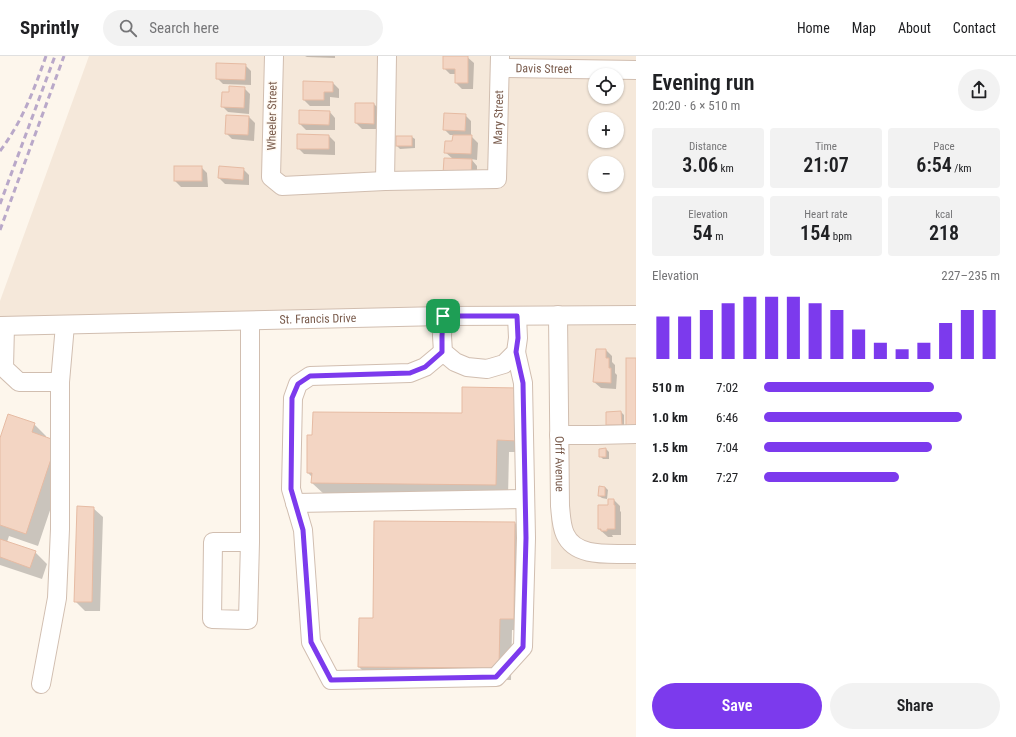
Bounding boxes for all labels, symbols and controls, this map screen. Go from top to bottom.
search box [103,10,383,46]
text: Sprintly [20,16,79,39]
icon: search [117,17,139,39]
text: Search here [149,19,219,37]
text: Home [797,20,830,36]
text: Map [852,20,876,36]
text: About [898,20,931,36]
text: Contact [953,20,996,36]
street label: Davis Street [515,61,573,76]
map controls [588,68,624,192]
button: locate [588,68,624,104]
button: share [958,69,1000,111]
text: Evening run [652,70,754,95]
street label: Wheeler Street [264,81,280,151]
street label: Mary Street [491,90,506,145]
text: 20:20 · 6 × 510 m [652,98,740,113]
button: + [588,112,624,148]
text: Distance [689,140,727,153]
text: Time [815,140,837,153]
text: Pace [933,140,955,153]
text: 3.06 [682,153,718,177]
text: 21:07 [803,153,849,177]
text: 6:54 [916,153,952,177]
button: − [588,156,624,192]
text: km [718,162,734,175]
text: /km [952,162,972,175]
text: Elevation [688,208,728,221]
text: Heart rate [804,208,848,221]
text: kcal [935,208,953,221]
text: 54 [693,221,713,245]
text: 154 [800,221,830,245]
text: 218 [929,221,959,245]
text: m [713,230,723,243]
text: bpm [830,230,852,243]
text: Elevation [652,268,699,283]
text: 227–235 m [941,268,1000,283]
pin [426,299,460,333]
icon: arrive [432,305,454,327]
street label: St. Francis Drive [279,311,357,327]
text: 510 m [652,380,684,395]
text: 7:02 [716,380,738,395]
text: 1.0 km [652,410,688,425]
text: 6:46 [716,410,738,425]
street label: Orff Avenue [552,436,567,492]
text: 1.5 km [652,440,688,455]
text: 7:04 [716,440,738,455]
text: 2.0 km [652,470,688,485]
text: 7:27 [716,470,738,485]
button: Save [652,683,822,729]
button: Share [830,683,1000,729]

